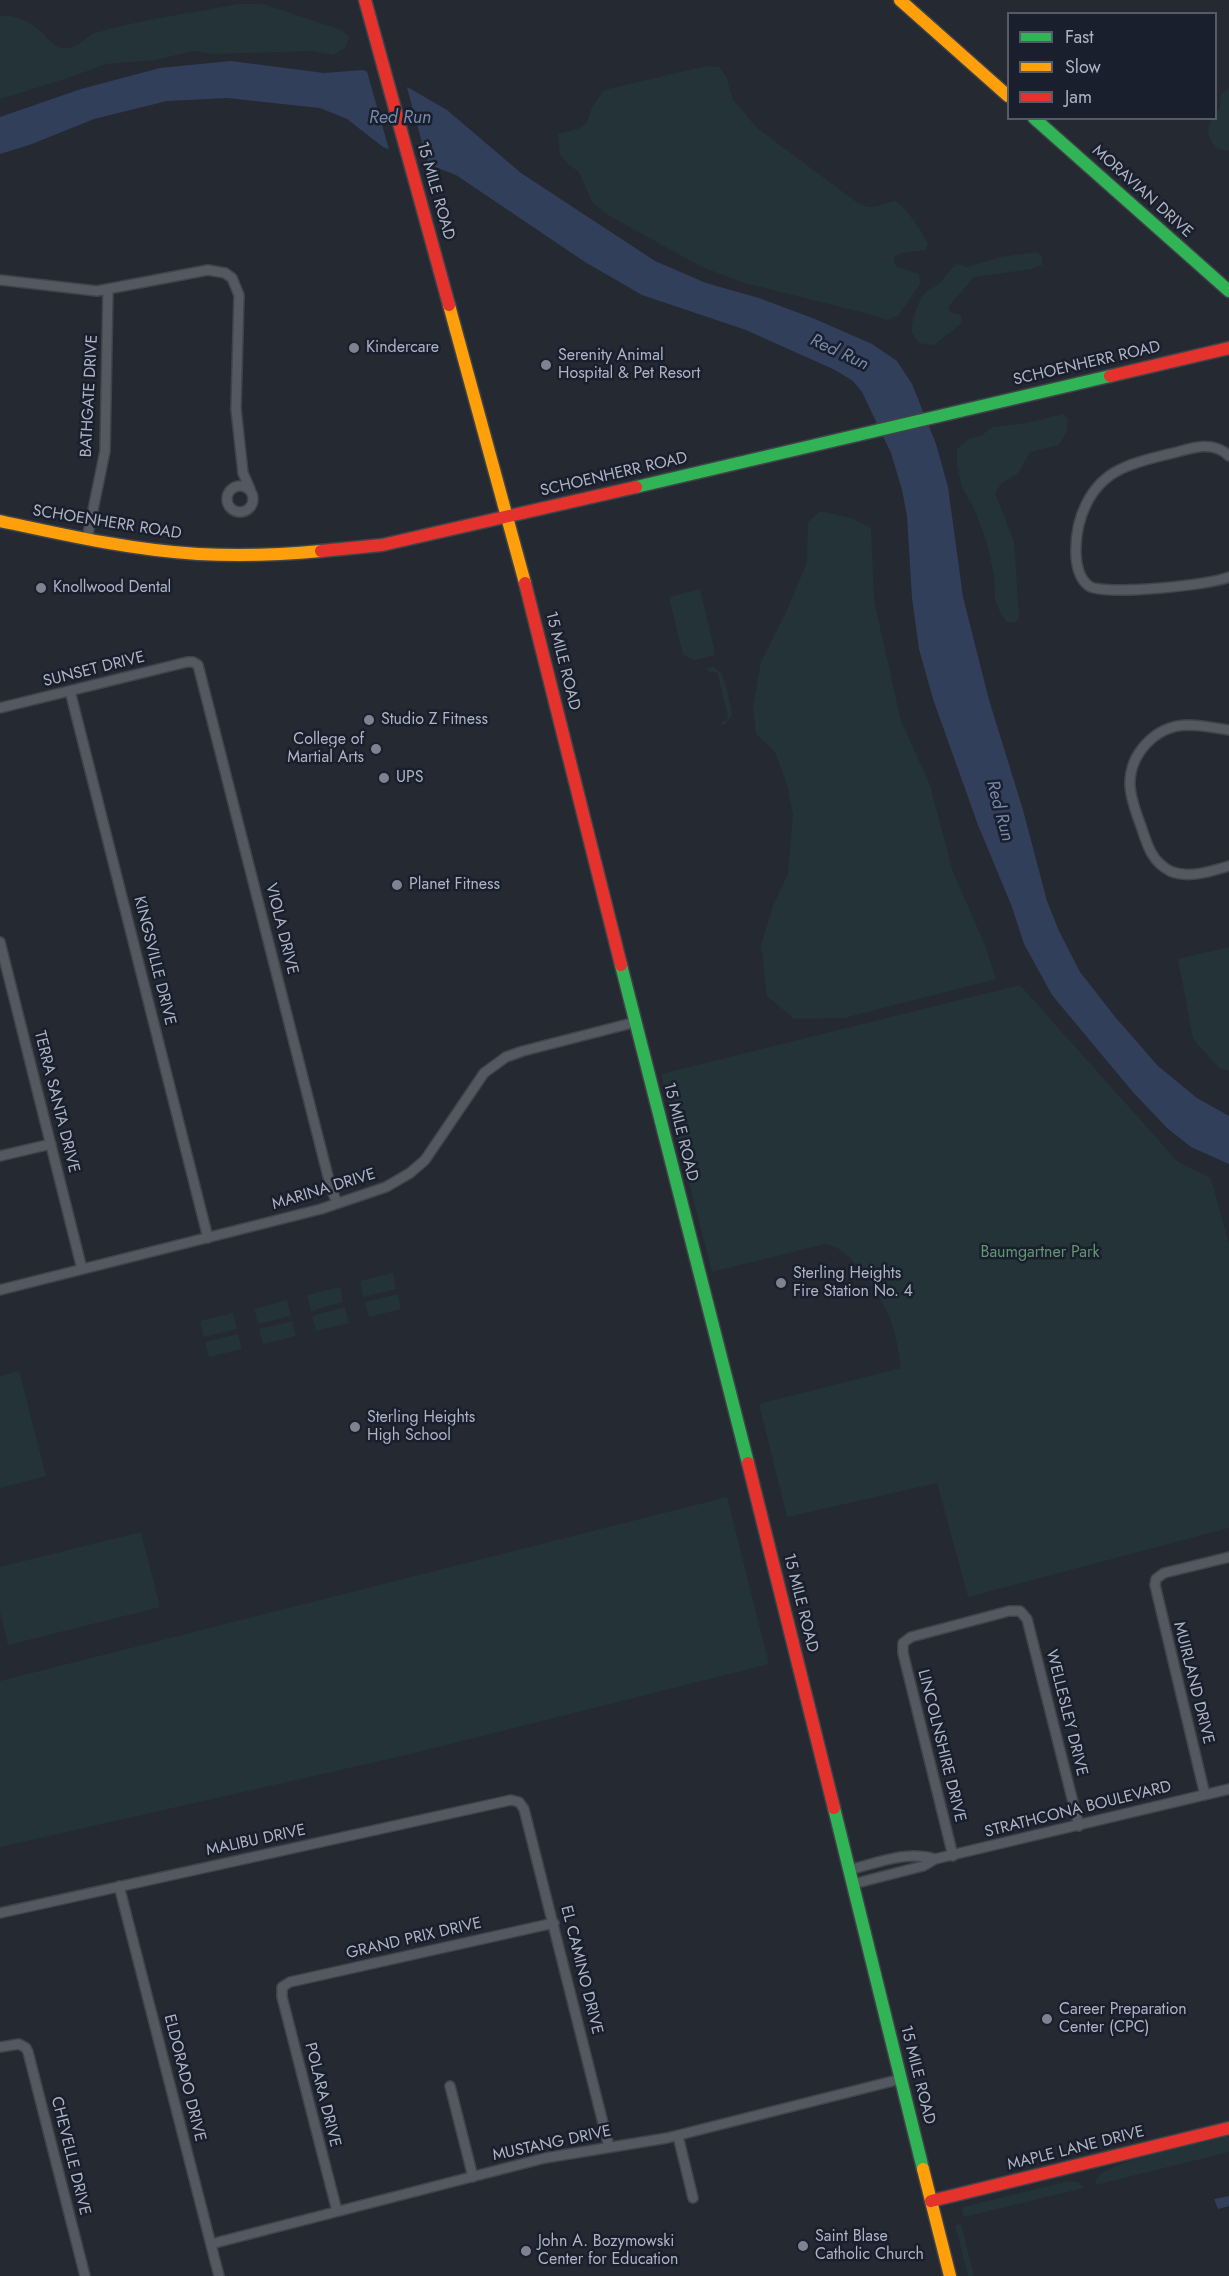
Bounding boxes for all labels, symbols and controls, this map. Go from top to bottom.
legend [1007,12,1217,120]
text: Fast [1065,24,1094,50]
text: Slow [1065,54,1101,80]
text: Jam [1065,84,1092,110]
water label: Red Run [369,108,431,130]
street label: 15 MILE ROAD [412,140,458,242]
street label: MORAVIAN DRIVE [1088,142,1196,242]
water label: Red Run [806,330,872,376]
street label: BATHGATE DRIVE [77,334,103,458]
place label: Kindercare [366,338,439,358]
street label: SCHOENHERR ROAD [1012,338,1162,390]
marker: Kindercare [347,341,361,355]
place label: Serenity Animal Hospital & Pet Resort [558,346,700,384]
marker: Serenity Animal Hospital & Pet Resort [539,358,553,372]
street label: SCHOENHERR ROAD [539,449,689,501]
street label: SCHOENHERR ROAD [31,502,183,544]
place label: Knollwood Dental [53,578,171,598]
marker: Knollwood Dental [34,581,48,595]
street label: 15 MILE ROAD [540,610,584,712]
street label: SUNSET DRIVE [41,648,147,692]
place label: Studio Z Fitness [381,710,488,730]
marker: Studio Z Fitness [362,713,376,727]
place label: College of Martial Arts [287,730,364,768]
marker: College of Martial Arts [369,742,383,756]
place label: UPS [396,768,424,788]
marker: UPS [377,771,391,785]
water label: Red Run [981,778,1017,844]
place label: Planet Fitness [409,875,500,895]
marker: Planet Fitness [390,878,404,892]
street label: VIOLA DRIVE [260,881,302,977]
street label: KINGSVILLE DRIVE [129,895,179,1027]
street label: TERRA SANTA DRIVE [29,1029,83,1175]
street label: 15 MILE ROAD [658,1081,702,1183]
street label: MARINA DRIVE [270,1165,378,1215]
park label: Baumgartner Park [980,1243,1100,1263]
place label: Sterling Heights Fire Station No. 4 [793,1264,913,1302]
marker: Sterling Heights Fire Station No. 4 [774,1276,788,1290]
place label: Sterling Heights High School [367,1408,475,1446]
marker: Sterling Heights High School [348,1420,362,1434]
street label: 15 MILE ROAD [778,1552,822,1654]
street label: MUIRLAND DRIVE [1169,1620,1217,1746]
street label: WELLESLEY DRIVE [1041,1648,1091,1778]
street label: LINCOLNSHIRE DRIVE [913,1668,969,1824]
street label: STRATHCONA BOULEVARD [983,1777,1173,1843]
street label: MALIBU DRIVE [204,1821,308,1861]
street label: EL CAMINO DRIVE [556,1904,606,2036]
street label: GRAND PRIX DRIVE [344,1914,484,1964]
place label: Career Preparation Center (CPC) [1059,2000,1187,2038]
street label: ELDORADO DRIVE [159,2012,209,2144]
marker: Career Preparation Center (CPC) [1040,2012,1054,2026]
street label: 15 MILE ROAD [895,2024,939,2126]
street label: POLARA DRIVE [300,2041,344,2149]
street label: CHEVELLE DRIVE [46,2095,94,2217]
street label: MUSTANG DRIVE [491,2122,613,2166]
street label: MAPLE LANE DRIVE [1006,2123,1146,2175]
place label: Saint Blase Catholic Church [815,2227,924,2265]
place label: John A. Bozymowski Center for Education [538,2232,678,2270]
marker: Saint Blase Catholic Church [796,2239,810,2253]
marker: John A. Bozymowski Center for Education [519,2244,533,2258]

